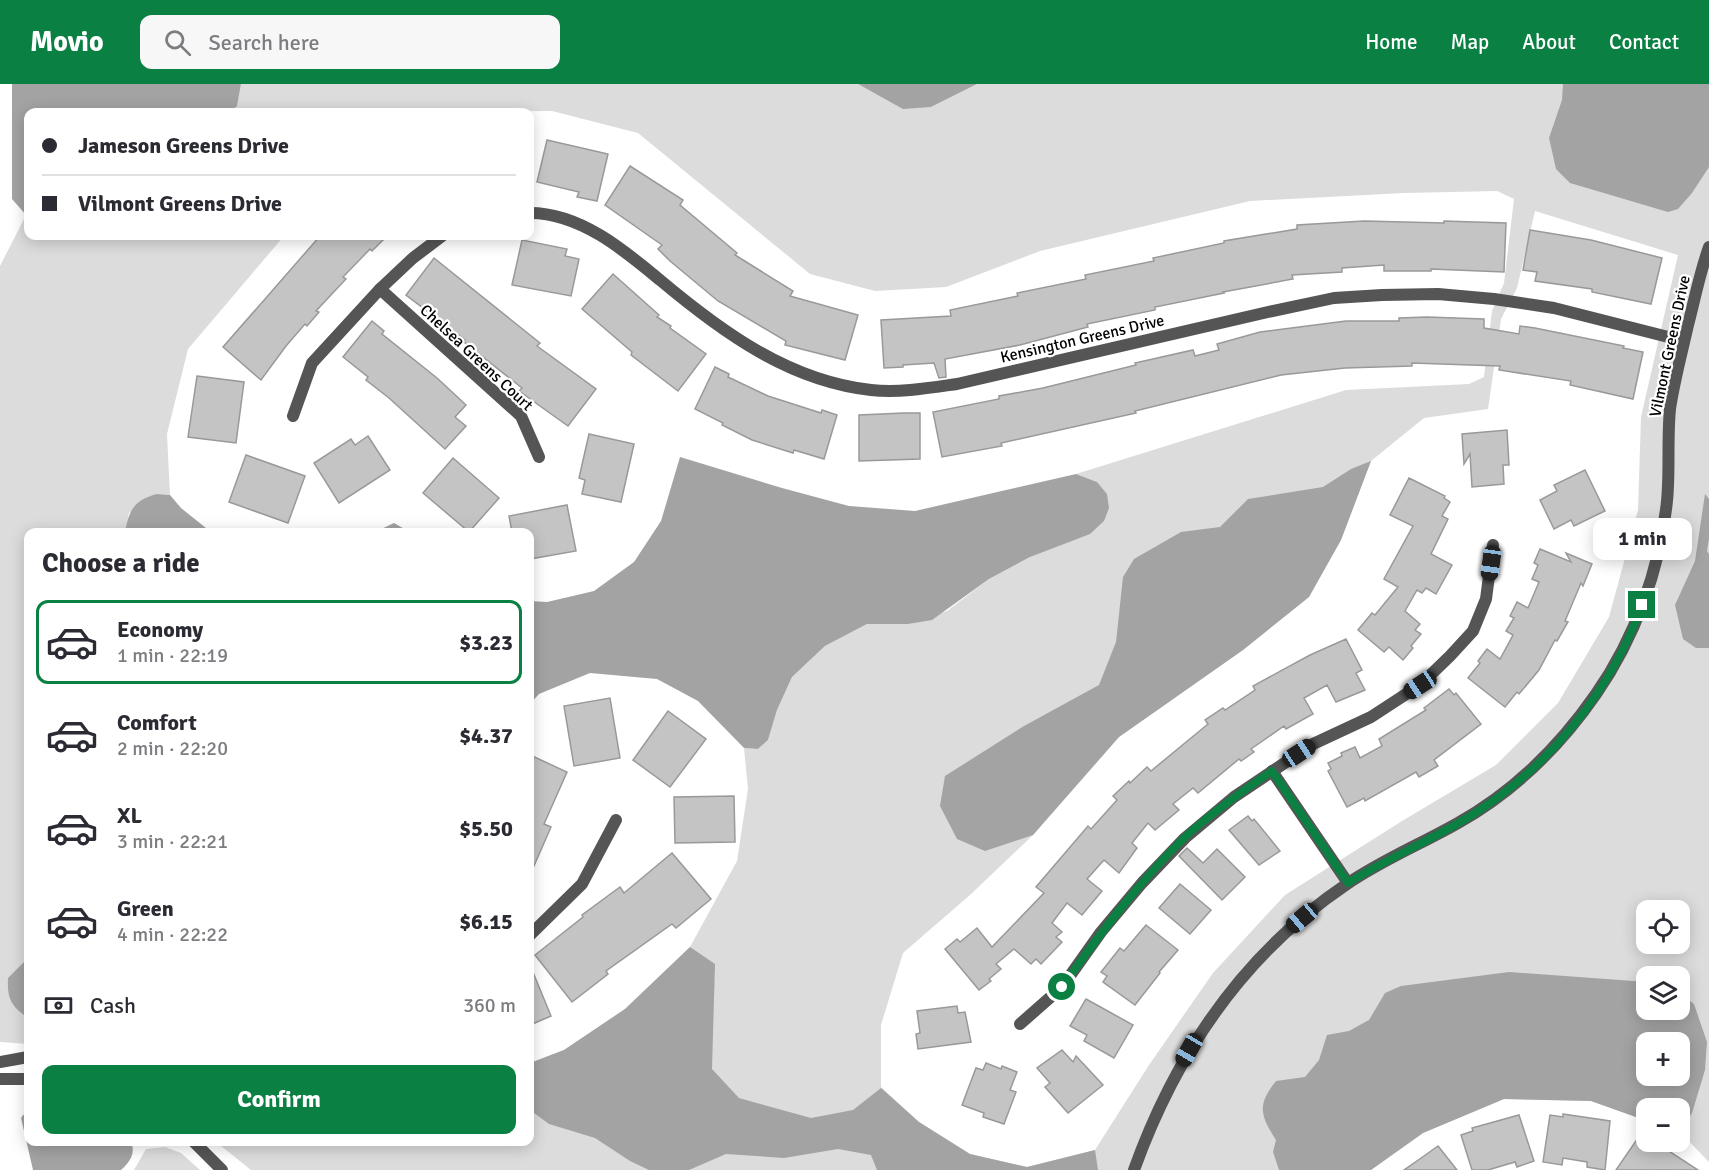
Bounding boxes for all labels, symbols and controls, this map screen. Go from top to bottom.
search box [140,15,560,69]
text: Movio [30,25,104,59]
icon: search [161,26,194,59]
text: Search here [209,29,320,56]
text: Home [1365,29,1418,55]
text: Map [1451,29,1489,55]
text: About [1522,29,1576,55]
text: Contact [1609,29,1679,55]
text: Jameson Greens Drive [78,132,289,159]
text: Vilmont Greens Drive [78,190,282,217]
street label: Vilmont Greens Drive [1645,274,1695,419]
street label: Chelsea Greens Court [416,300,537,416]
street label: Kensington Greens Drive [998,310,1166,368]
callout: 1 min [1592,518,1692,560]
text: 1 min [1618,526,1667,551]
car [1480,544,1502,582]
text: Choose a ride [42,547,200,580]
route end [1628,591,1655,618]
icon: car [45,615,99,669]
text: Economy [117,616,203,643]
text: $3.23 [459,629,513,656]
text: 1 min · 22:19 [117,643,228,668]
car [1400,668,1440,702]
icon: car [45,708,99,762]
text: Comfort [117,709,197,736]
text: $4.37 [459,722,513,749]
text: 2 min · 22:20 [117,736,228,761]
car [1279,736,1319,770]
icon: car [45,801,99,855]
text: XL [117,802,142,829]
text: $5.50 [459,815,513,842]
text: 3 min · 22:21 [117,829,228,854]
icon: car [45,894,99,948]
text: Green [117,895,174,922]
car [1282,900,1322,936]
map controls [1636,900,1690,1152]
button: locate [1636,900,1690,954]
text: $6.15 [459,908,513,935]
text: 4 min · 22:22 [117,922,228,947]
button: layers [1636,966,1690,1020]
route start [1048,973,1075,1000]
icon: cash [42,989,75,1022]
text: Cash [90,992,136,1019]
text: 360 m [463,993,516,1018]
car [1172,1030,1206,1070]
button: + [1636,1032,1690,1086]
button: Confirm [42,1065,516,1134]
button: − [1636,1098,1690,1152]

